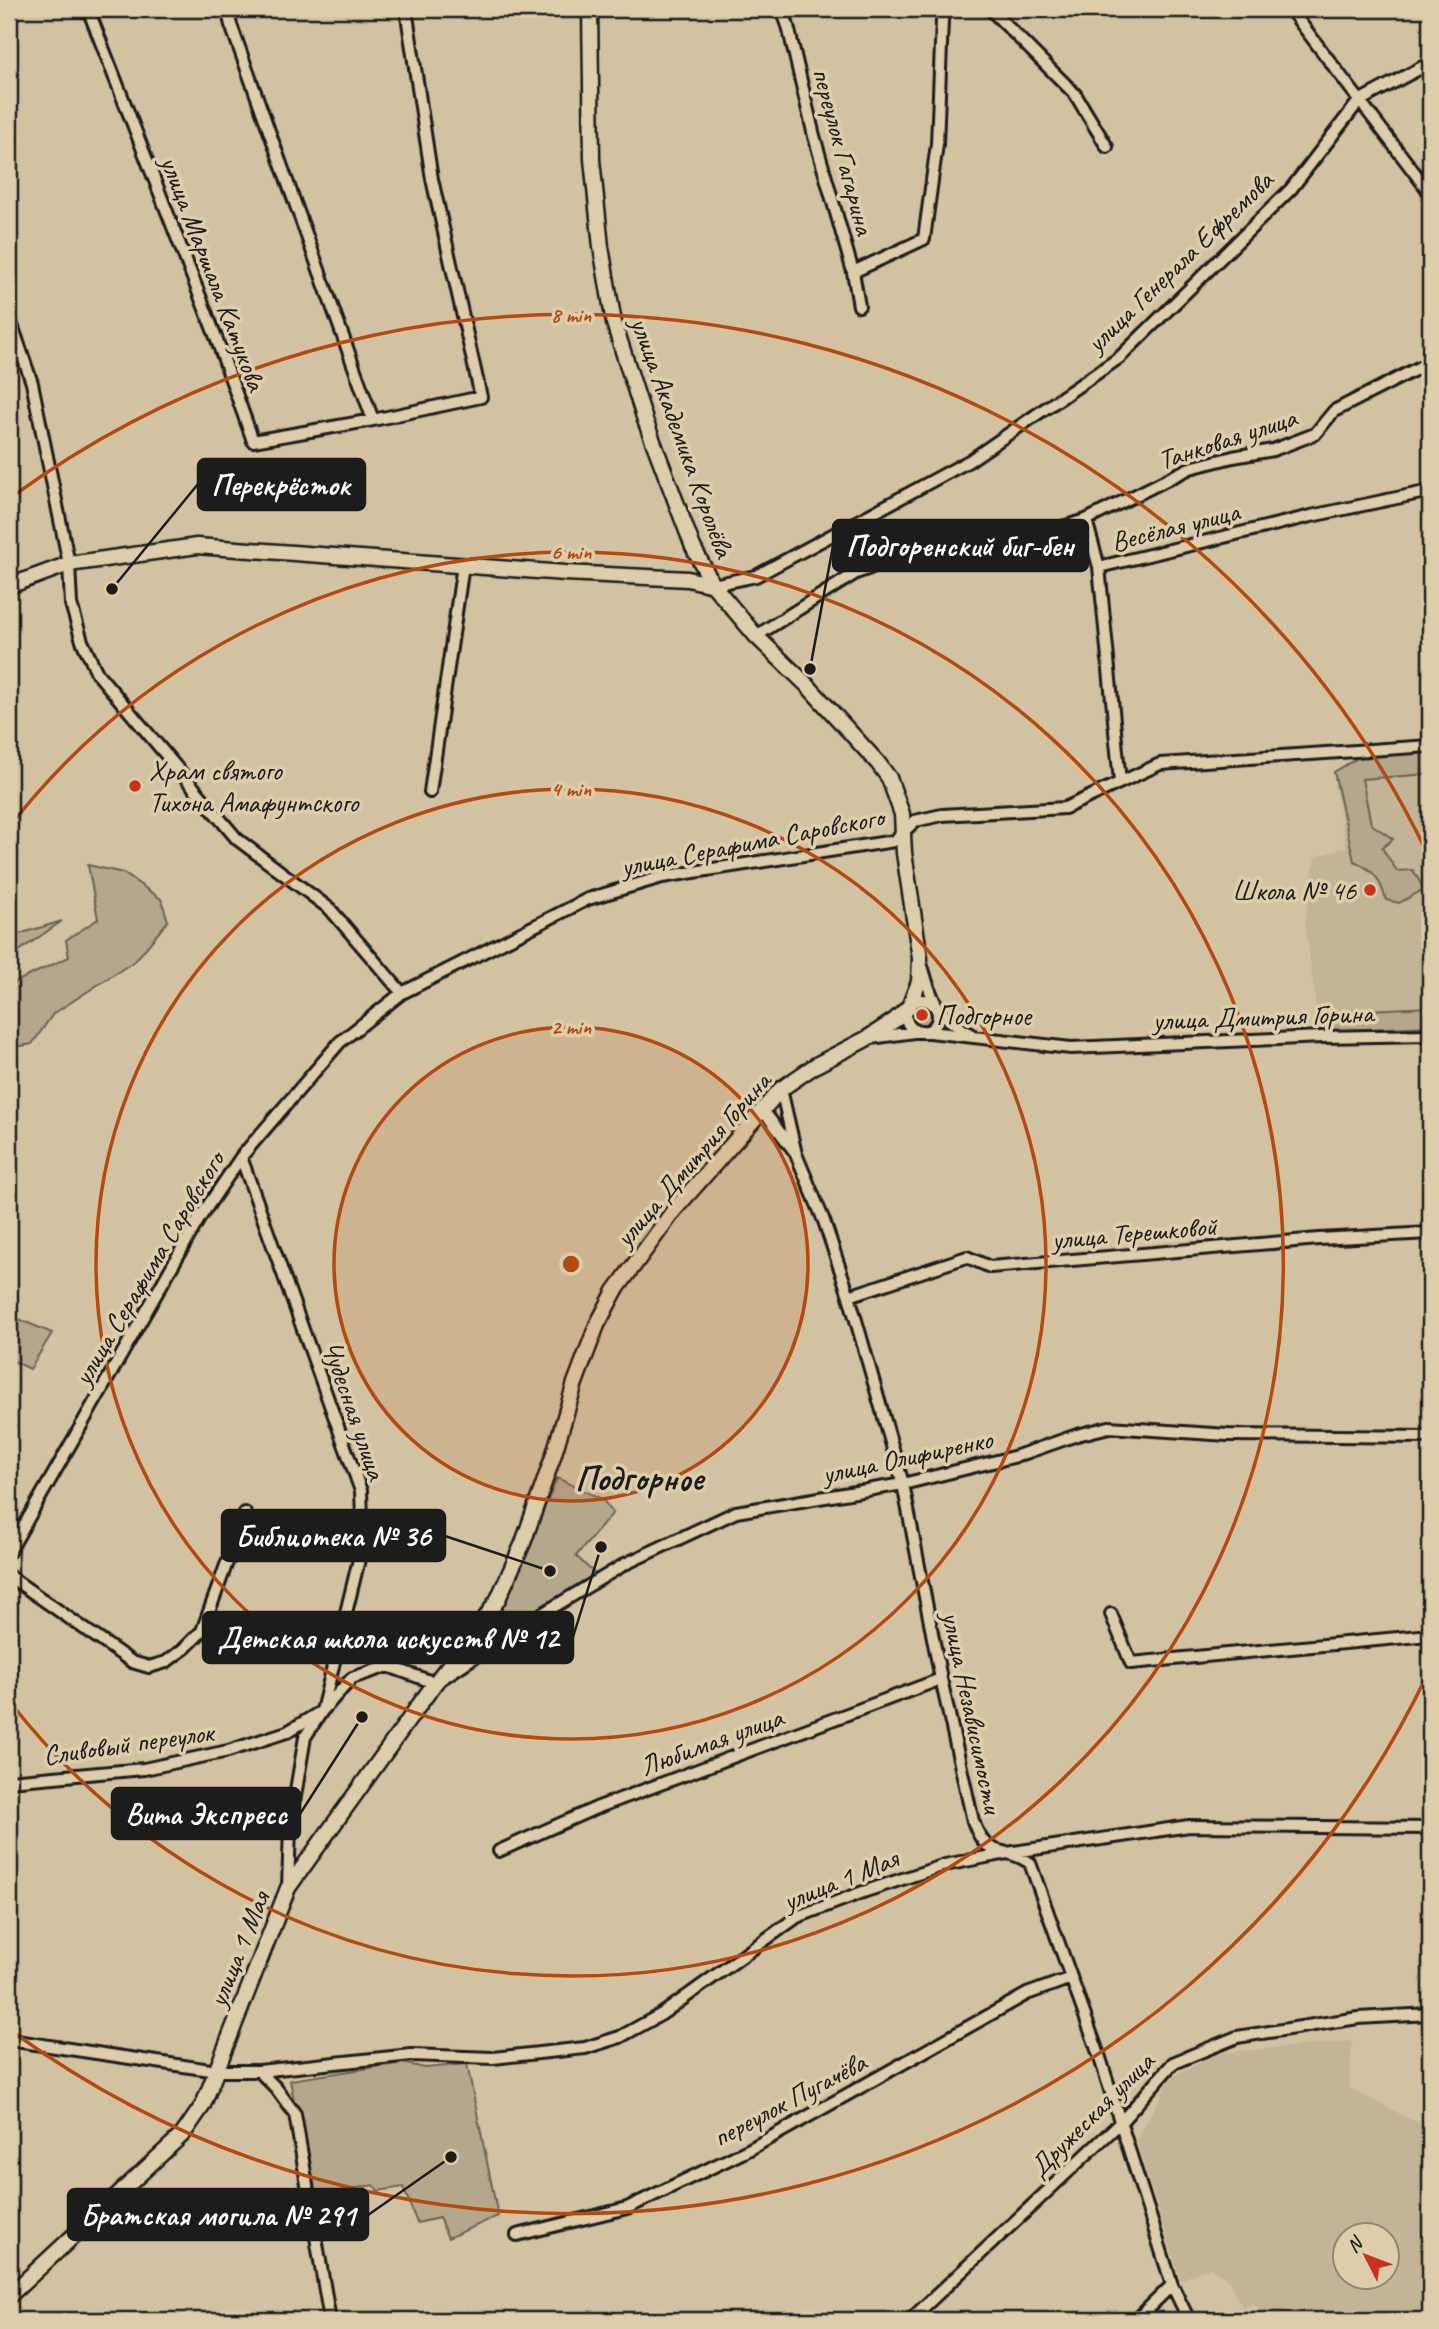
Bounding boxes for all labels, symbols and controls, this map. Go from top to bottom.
street label: переулок Гагарина [804,64,883,240]
street label: улица Маршала Катукова [152,149,275,397]
street label: улица Генерала Ефремова [1077,162,1282,361]
text: 8 min [551,302,591,328]
street label: улица Академика Королёва [622,310,743,564]
street label: Танковая улица [1154,399,1302,477]
callout: Перекрёсток [198,459,365,510]
text: Перекрёсток [212,466,352,504]
street label: Весёлая улица [1107,493,1245,559]
callout: Подгоренский биг-бен [833,520,1088,571]
text: Подгоренский биг-бен [846,527,1075,565]
text: 6 min [551,539,592,565]
place label: Храм святого Тихона Амафунтского [149,753,361,820]
text: 4 min [551,776,591,802]
marker: Храм святого Тихона Амафунтского [127,778,143,794]
street label: улица Серафима Саровского [616,798,889,884]
place label: Школа № 46 [1232,873,1357,908]
marker: Школа № 46 [1362,882,1378,898]
street label: улица Дмитрия Горина [1150,995,1376,1038]
place label: Подгорное [936,998,1033,1033]
marker: Подгорное [914,1007,930,1023]
text: 2 min [551,1014,591,1040]
street label: улица Дмитрия Горина [605,1063,780,1256]
street label: улица Серафима Саровского [64,1142,234,1393]
street label: улица Терешковой [1048,1208,1219,1257]
centre of rings [559,1252,583,1276]
street label: Чудесная улица [314,1336,395,1486]
street label: улица Олифиренко [817,1421,997,1492]
district label: Подгорное [575,1456,706,1501]
callout: Библиотека № 36 [222,1510,445,1561]
text: Библиотека № 36 [235,1517,432,1555]
street label: улица Независимости [934,1606,1012,1819]
callout: Детская школа искусств № 12 [203,1612,573,1663]
text: Детская школа искусств № 12 [218,1619,561,1657]
street label: Любимая улица [635,1699,789,1784]
street label: Сливовый переулок [41,1714,218,1773]
callout: Вита Экспресс [112,1788,300,1839]
text: Вита Экспресс [125,1795,289,1833]
street label: улица 1 Мая [776,1840,905,1919]
street label: улица 1 Мая [199,1884,278,2014]
street label: переулок Пугачёва [706,2043,874,2155]
street label: Дружеская улица [1021,2043,1163,2185]
callout: Братская могила № 291 [68,2189,368,2240]
text: Братская могила № 291 [81,2196,359,2234]
north arrow [1330,2220,1400,2290]
text: N [1341,2230,1369,2258]

